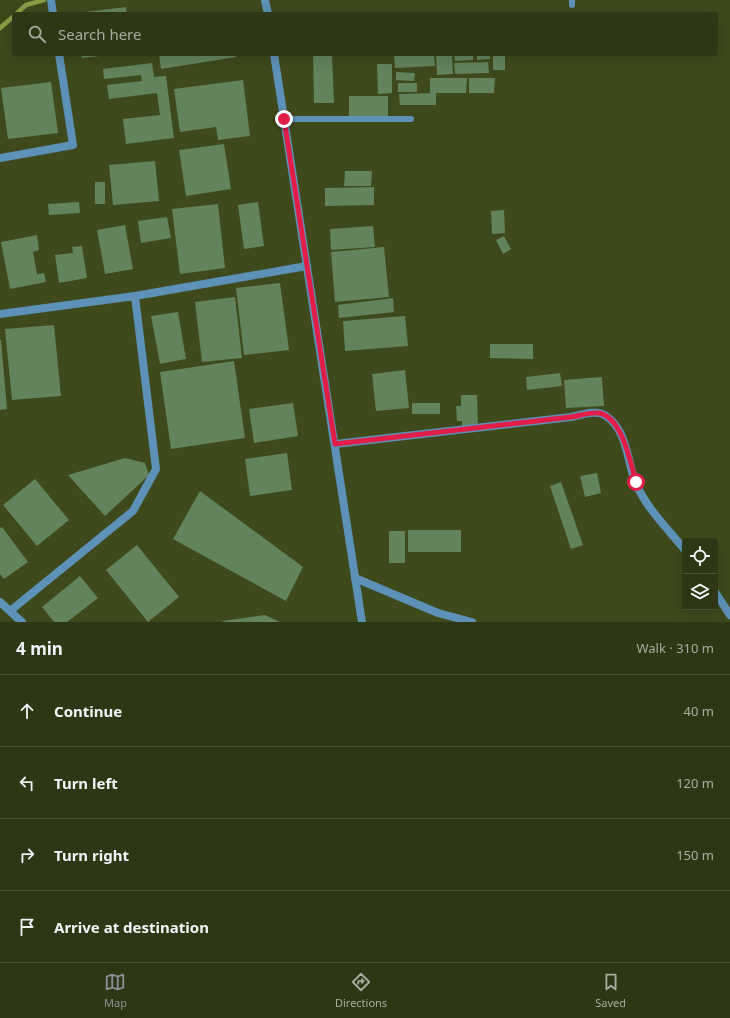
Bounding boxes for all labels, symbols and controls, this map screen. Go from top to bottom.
search box [12,12,718,56]
icon: search [26,23,48,45]
text: Search here [58,24,141,44]
route end [275,110,293,128]
route start [627,473,645,491]
map controls [682,538,718,610]
button: locate [682,538,718,574]
button: layers [682,574,718,610]
text: 4 min [16,637,63,660]
text: Walk · 310 m [636,639,714,657]
icon: ahead [16,700,38,722]
text: Continue [54,701,122,721]
text: 40 m [684,702,714,720]
icon: left [16,772,38,794]
text: Turn left [54,773,118,793]
text: 120 m [676,774,714,792]
icon: right [16,844,38,866]
text: Turn right [54,845,129,865]
text: 150 m [676,846,714,864]
icon: arrive [16,916,38,938]
text: Arrive at destination [54,917,209,937]
tab: Map [104,971,127,1010]
tab: Directions [335,971,387,1010]
tab: Saved [595,971,626,1010]

